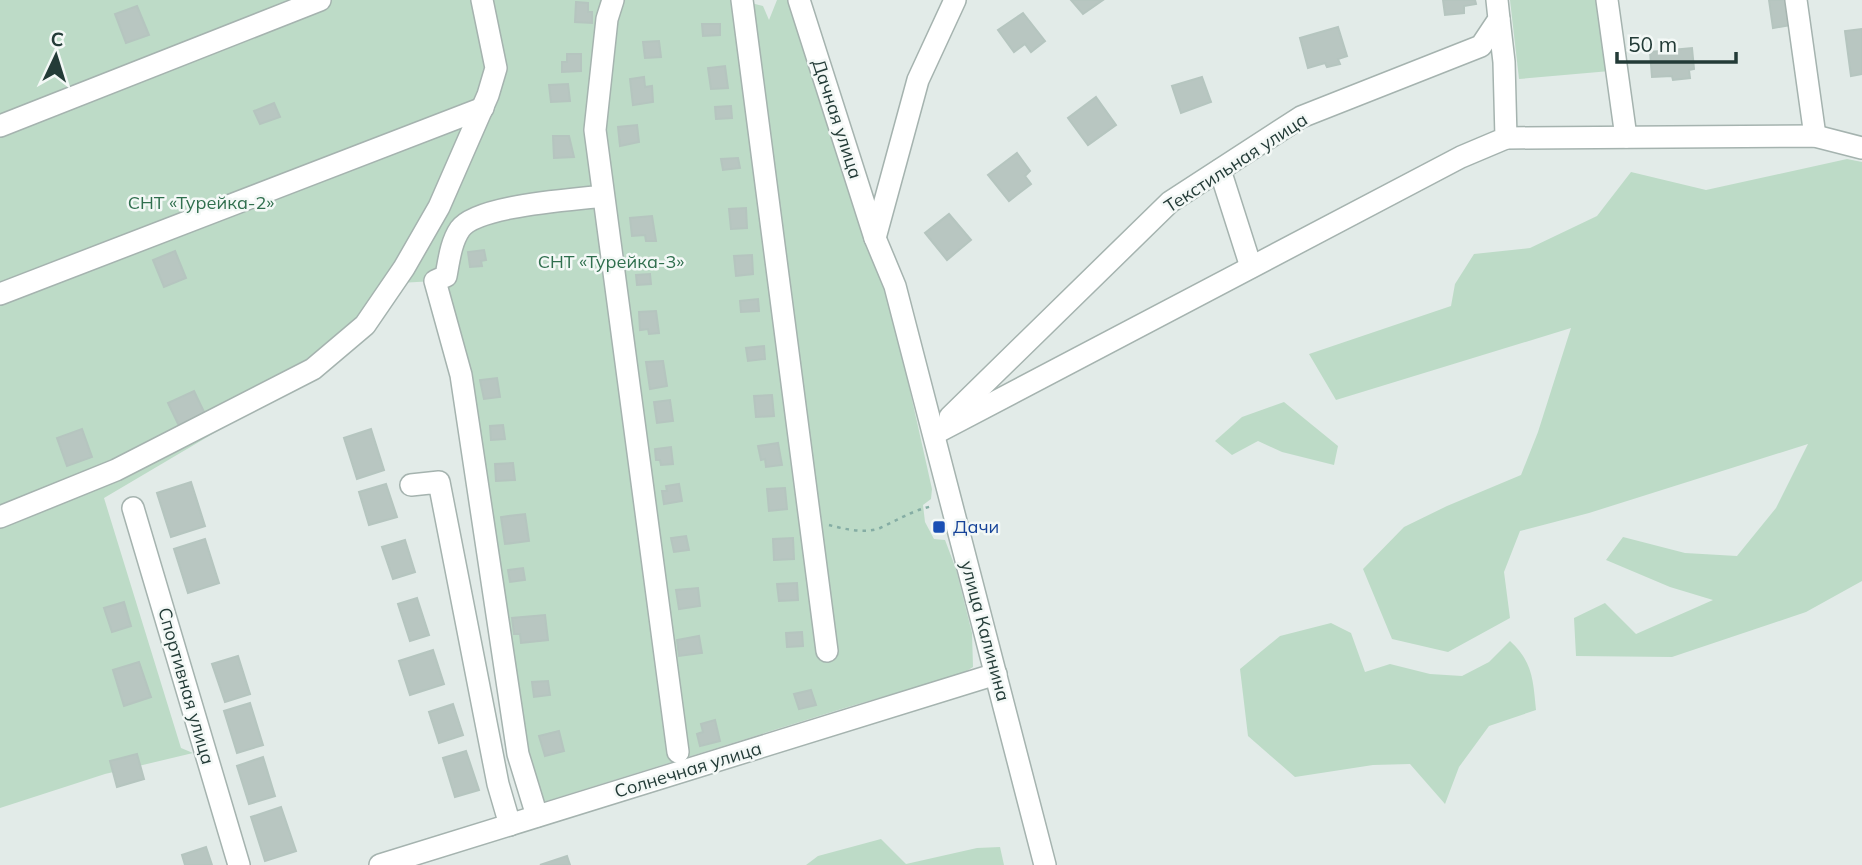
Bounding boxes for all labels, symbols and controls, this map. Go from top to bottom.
north arrow [21,21,91,91]
scale bar [1617,21,1736,65]
text: С [50,27,65,51]
text: 50 m [1628,31,1677,57]
street label: Дачная улица [807,56,868,182]
street label: Текстильная улица [1160,108,1312,218]
park label: СНТ «Турейка-2» [128,191,274,214]
park label: СНТ «Турейка-3» [538,250,684,273]
place label: Дачи [953,515,999,538]
marker: Дачи [931,519,947,535]
street label: улица Калинина [956,558,1015,704]
street label: Спортивная улица [153,605,220,767]
street label: Солнечная улица [612,736,764,803]

